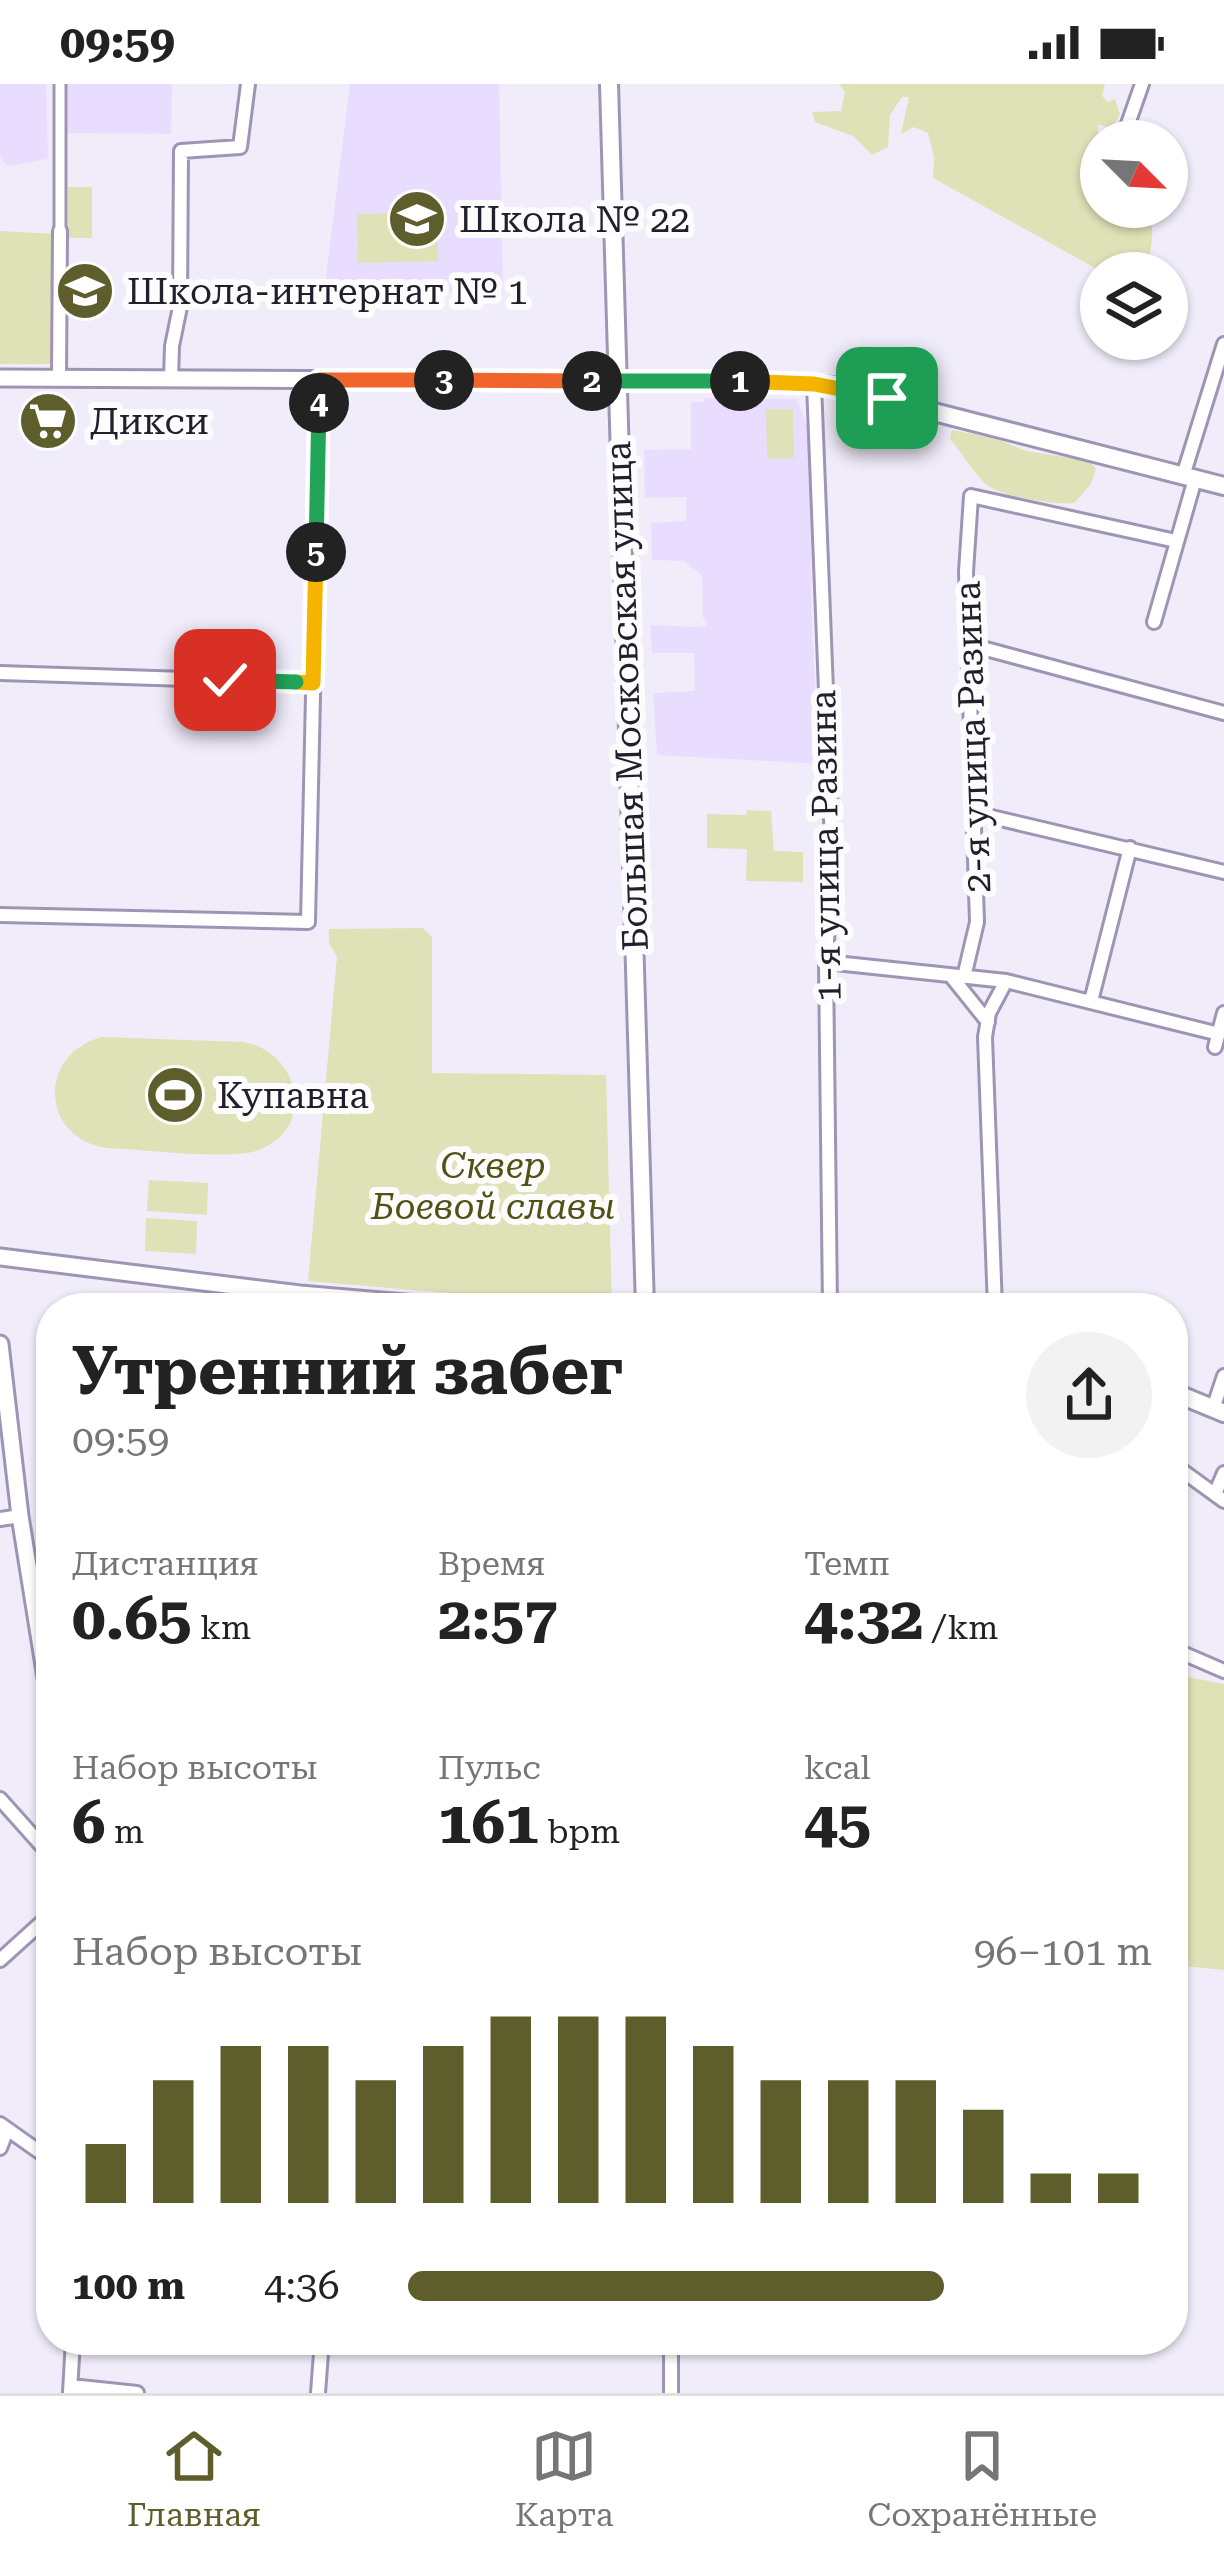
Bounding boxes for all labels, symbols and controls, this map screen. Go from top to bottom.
text: 09:59 [60,16,175,69]
north arrow [1080,120,1188,228]
map controls [1080,120,1188,360]
school or university icon: Школа № 22 [386,188,448,250]
place label: Школа № 22 [459,199,690,241]
button: layers [1080,252,1188,360]
school or university icon: Школа-интернат № 1 [54,260,116,322]
place label: Школа-интернат № 1 [127,271,528,313]
pin [836,347,938,449]
pin: 3 [414,350,474,410]
pin: 2 [562,351,622,411]
pin: 1 [710,351,770,411]
text: 3 [435,360,453,399]
text: 2 [583,361,601,400]
text: 1 [731,361,749,400]
icon: arrive [854,365,920,431]
pin: 4 [289,373,349,433]
text: 4 [310,383,328,422]
supermarket icon: Дикси [17,390,79,452]
place label: Дикси [90,401,209,443]
street label: Большая Московская улица [597,440,657,952]
pin: 5 [286,522,346,582]
text: 5 [307,532,325,571]
street label: 2-я улица Разина [947,580,999,894]
pin [174,629,276,731]
icon: check [192,647,258,713]
street label: 1-я улица Разина [802,689,850,1002]
sports icon: Купавна [144,1064,206,1126]
place label: Купавна [217,1075,369,1117]
park label: Сквер Боевой славы [370,1145,615,1228]
button: share [1026,1332,1152,1458]
text: Утренний забег [72,1333,623,1410]
text: 09:59 [72,1417,169,1463]
text: Дистанция [72,1544,259,1583]
text: Время [438,1544,545,1583]
text: Темп [804,1544,890,1583]
text: 0.65 [72,1583,192,1654]
text: 2:57 [438,1583,558,1654]
text: 4:32 [804,1583,924,1654]
text: km [192,1608,251,1647]
text: /km [924,1608,998,1647]
text: Набор высоты [72,1748,318,1787]
text: Пульс [438,1748,541,1787]
text: kcal [804,1748,870,1787]
text: 6 [72,1787,106,1858]
text: 161 [438,1787,539,1858]
text: 45 [804,1787,871,1858]
text: m [106,1812,144,1851]
text: bpm [539,1812,620,1851]
text: Набор высоты [72,1929,362,1975]
text: 96–101 m [974,1929,1152,1975]
text: 100 m [72,2263,185,2309]
text: 4:36 [264,2263,340,2309]
tab: Главная [127,2423,261,2534]
tab: Карта [515,2423,614,2534]
tab: Сохранённые [867,2423,1097,2534]

